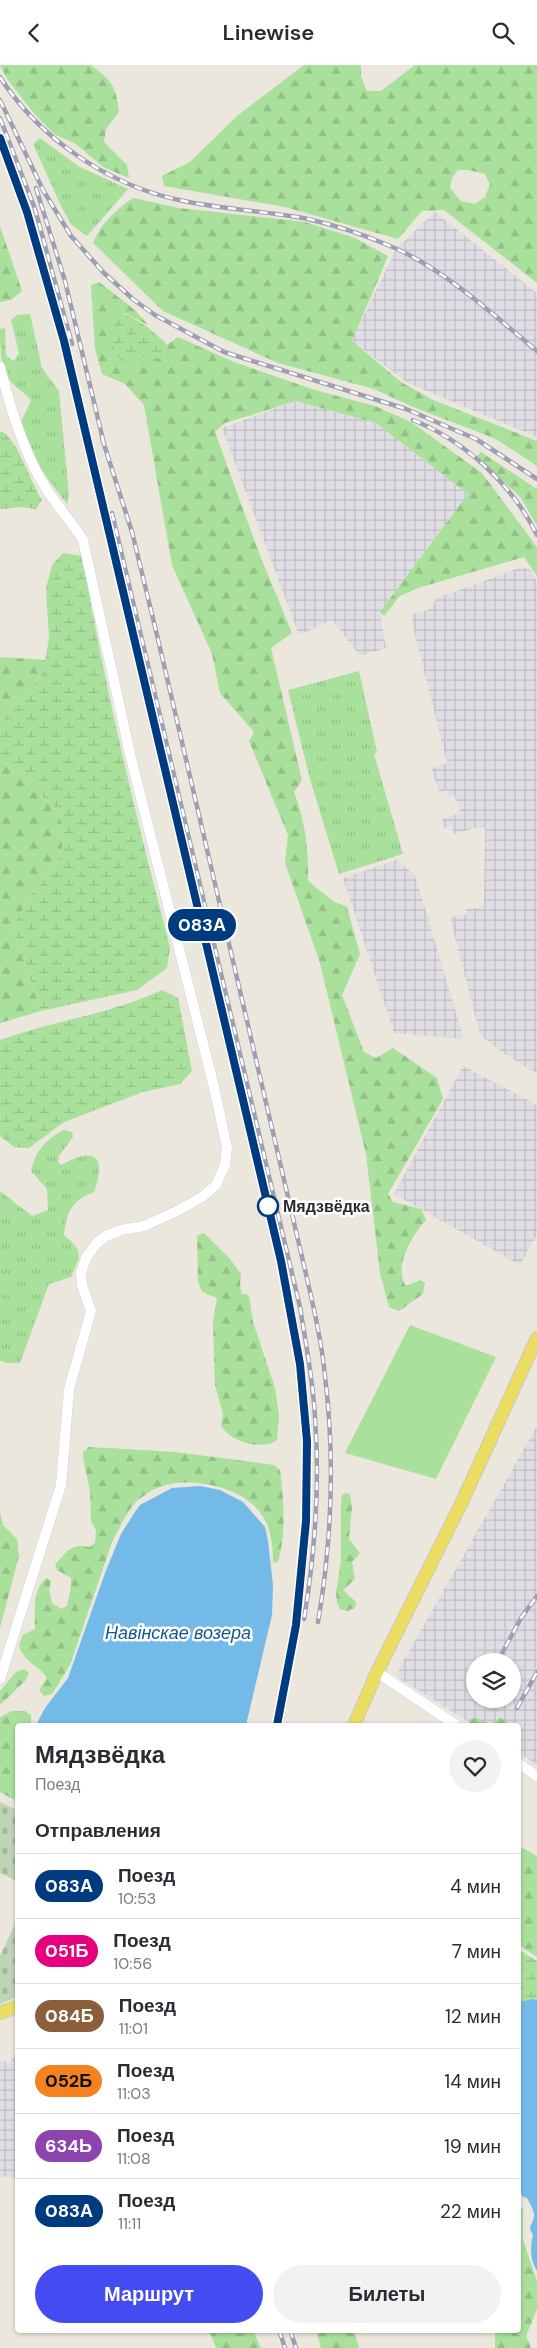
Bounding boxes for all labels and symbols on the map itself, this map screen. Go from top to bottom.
line badge: 083А [167,909,237,941]
marker: Мядзвёдка [257,1195,279,1217]
place label: Мядзвёдка [283,1196,370,1217]
water label: Навінскае возера [105,1621,251,1645]

